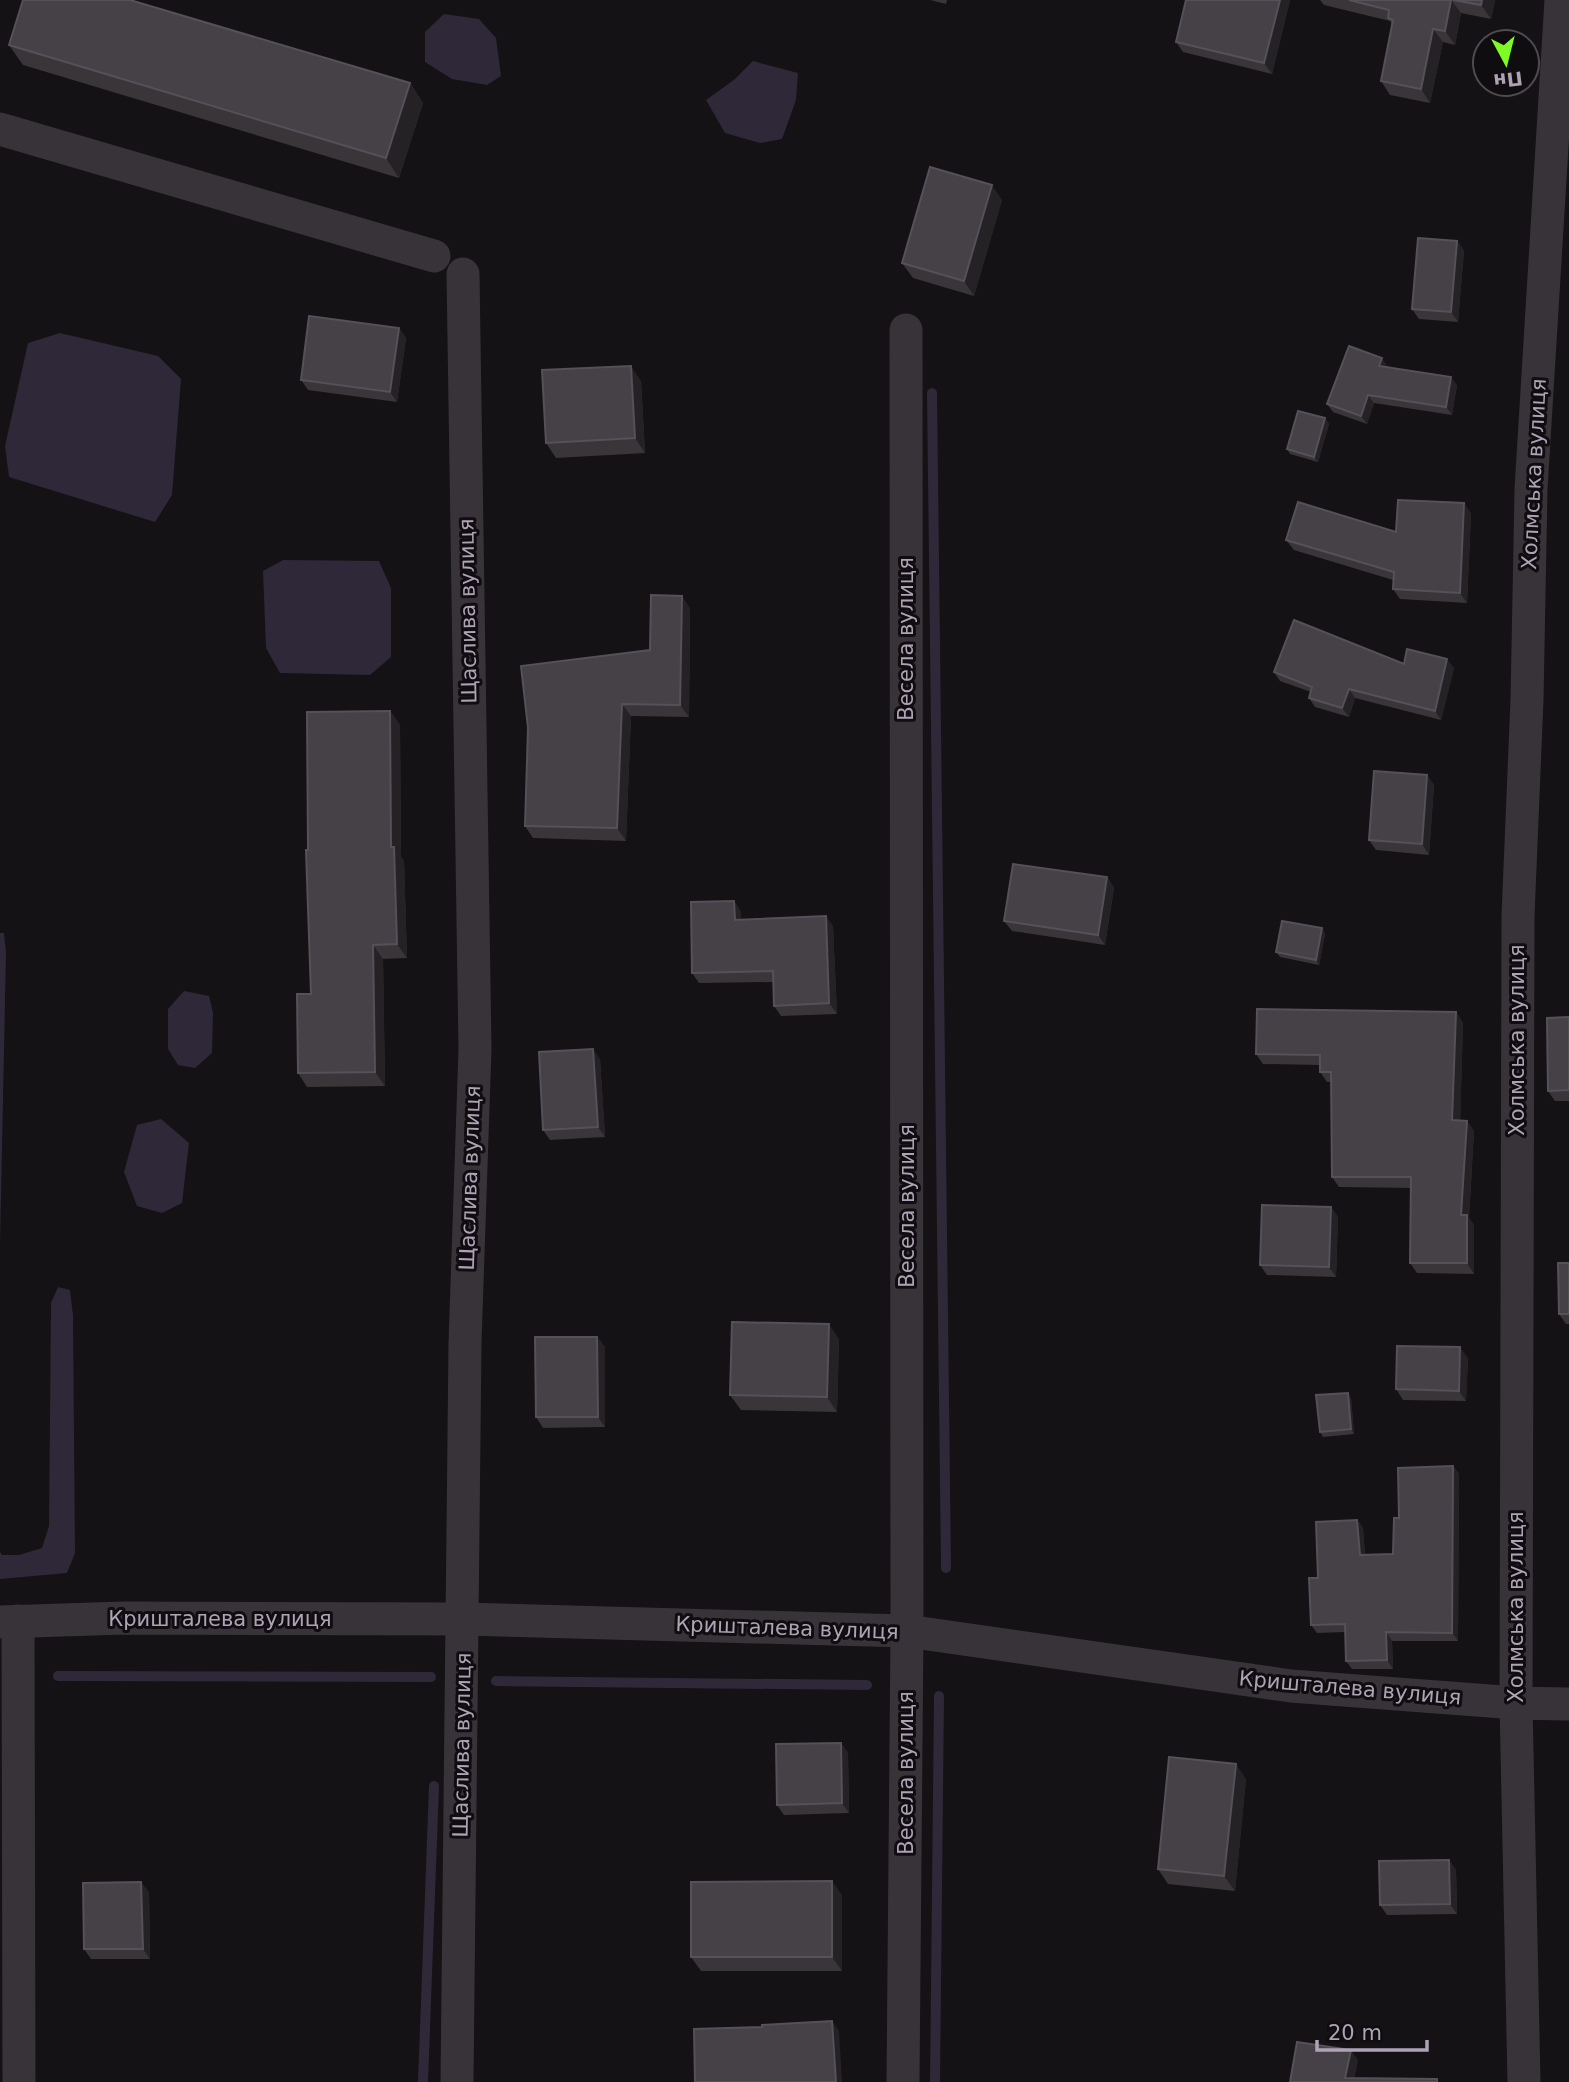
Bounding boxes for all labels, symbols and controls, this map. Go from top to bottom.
north arrow [1471,28,1541,98]
text: Пн [1492,67,1524,93]
street label: Холмська вулиця [1517,378,1551,570]
street label: Щаслива вулиця [454,518,482,704]
street label: Весела вулиця [894,557,918,721]
street label: Холмська вулиця [1505,944,1529,1136]
street label: Щаслива вулиця [455,1085,485,1271]
street label: Весела вулиця [895,1124,919,1288]
street label: Холмська вулиця [1504,1511,1528,1703]
street label: Кришталева вулиця [108,1607,332,1631]
street label: Кришталева вулиця [675,1612,899,1644]
street label: Щаслива вулиця [448,1652,476,1838]
street label: Кришталева вулиця [1238,1666,1462,1710]
street label: Весела вулиця [894,1691,918,1855]
scale bar [1317,2008,1427,2052]
text: 20 m [1328,2021,1382,2045]

